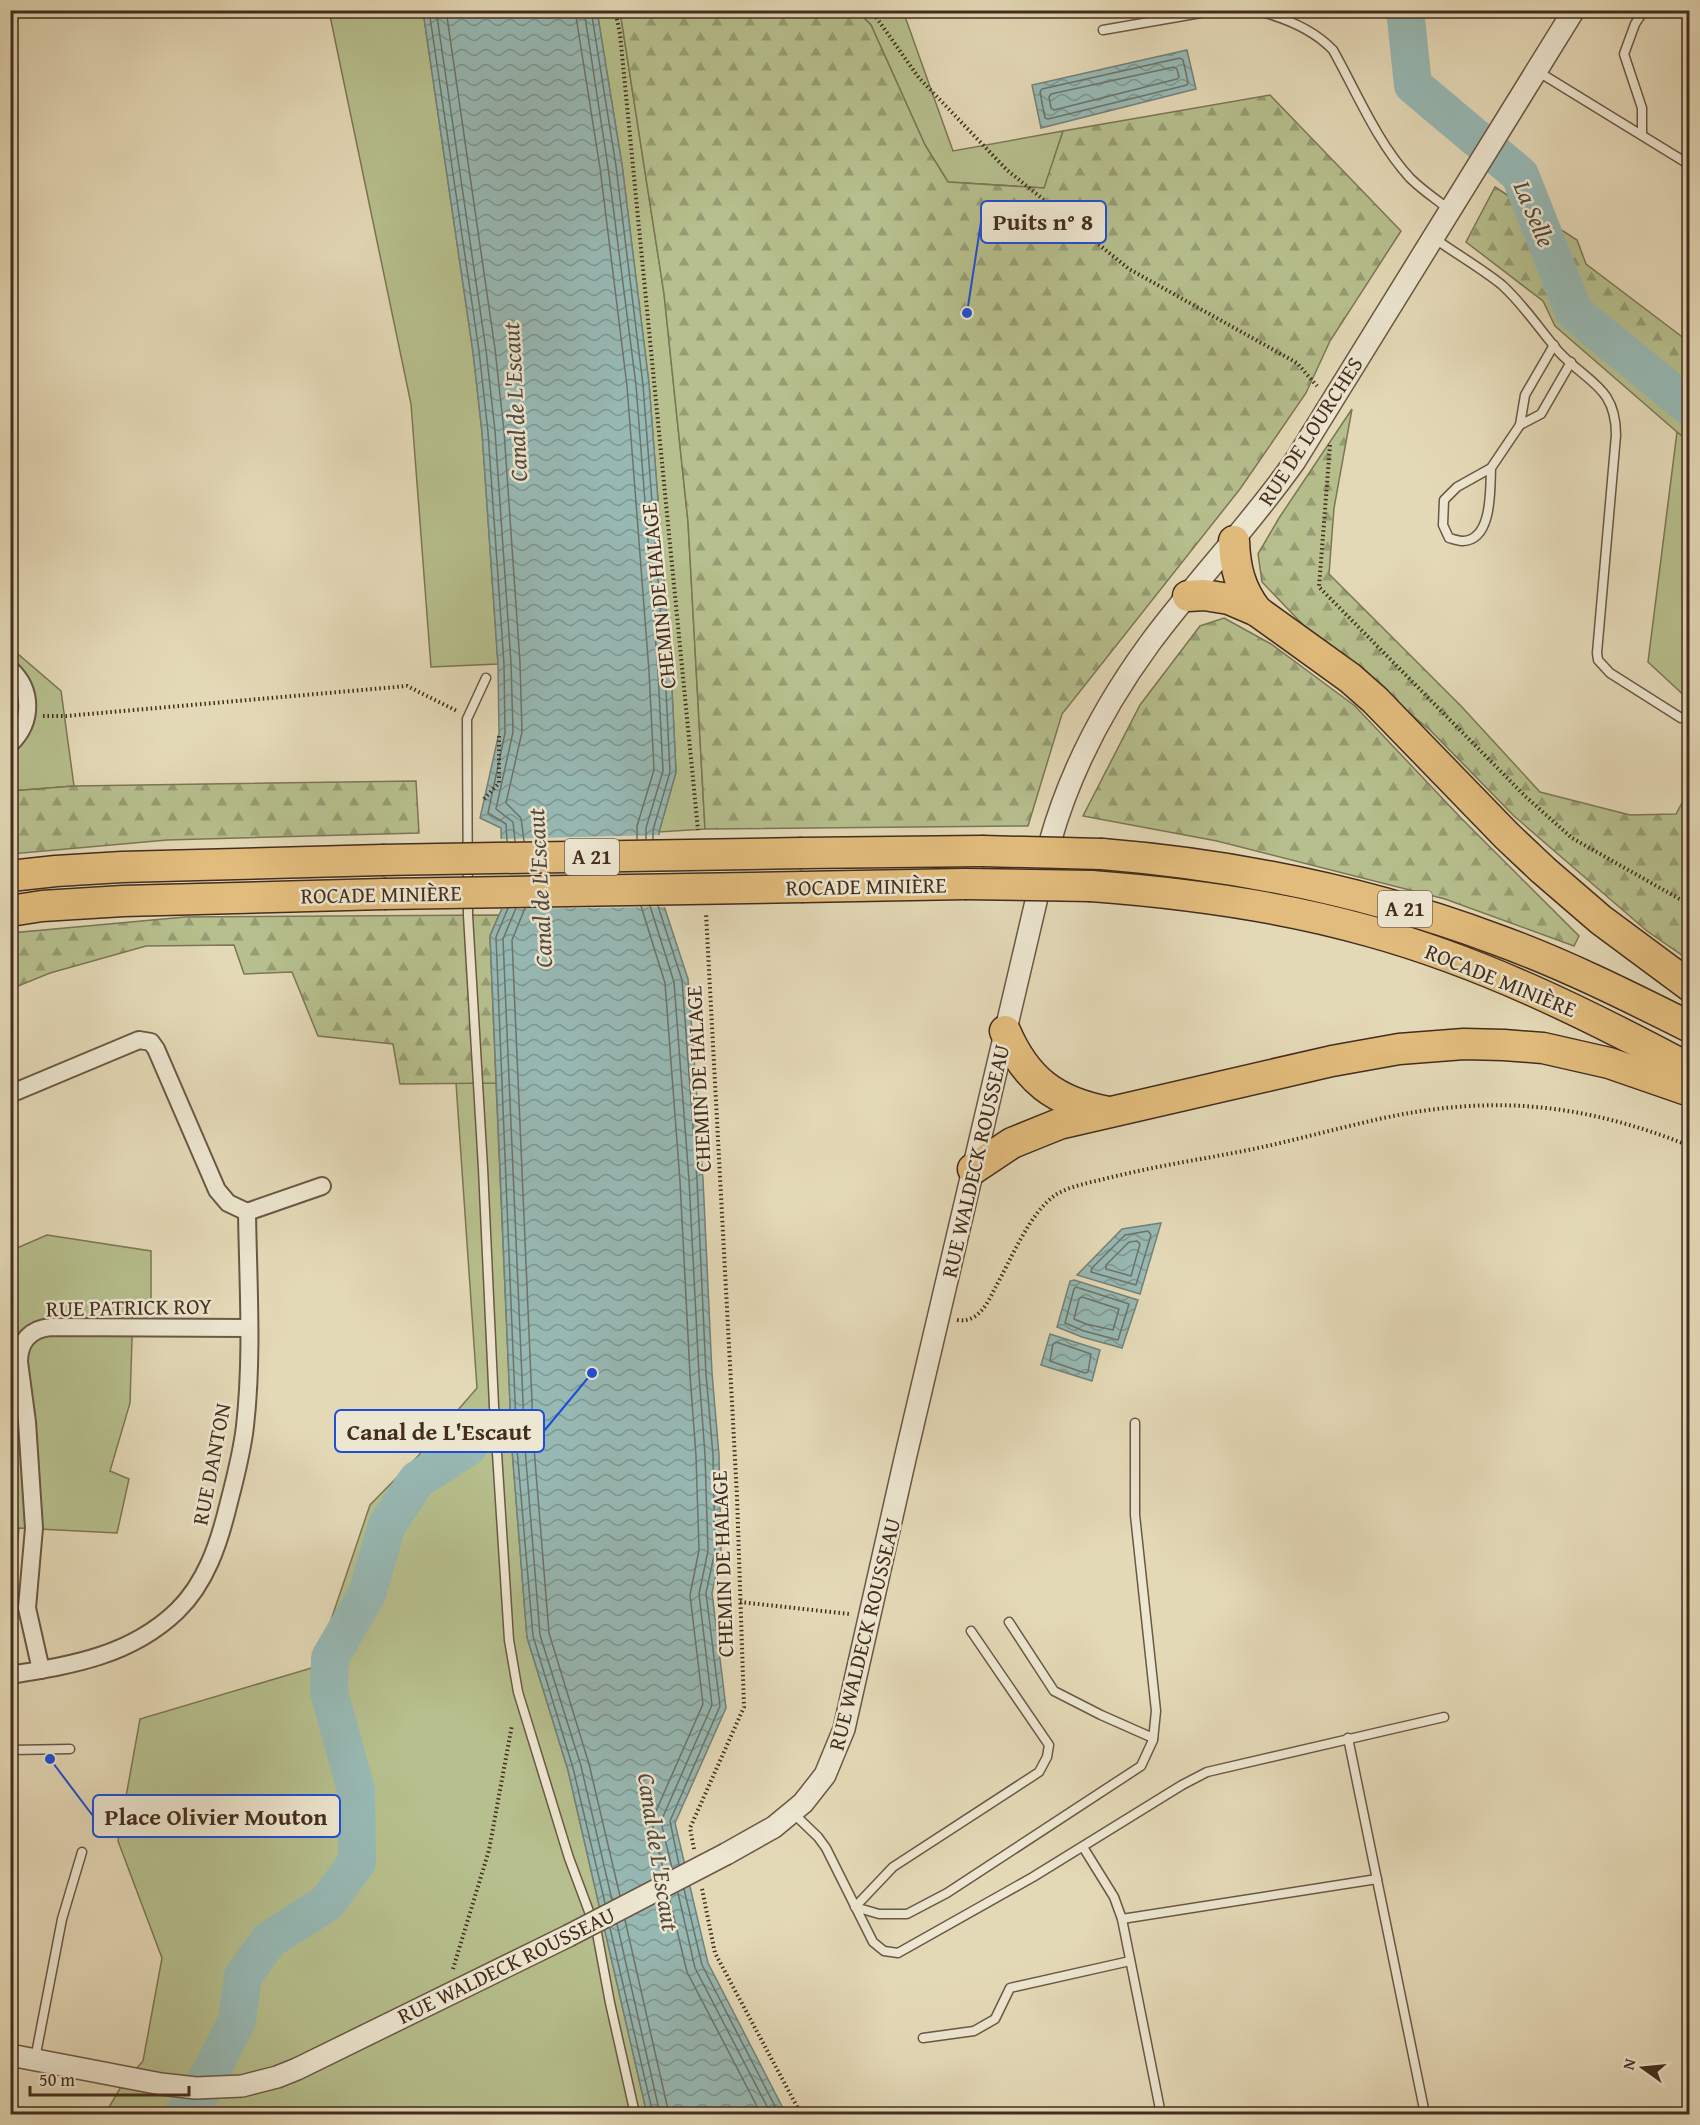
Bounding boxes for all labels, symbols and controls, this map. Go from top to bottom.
water label: La Selle [1505,174,1564,253]
callout: Puits n° 8 [981,201,1106,243]
text: Puits n° 8 [993,204,1093,239]
water label: Canal de L'Escaut [493,321,536,483]
street label: RUE DE LOURCHES [1250,350,1370,512]
street label: CHEMIN DE HALAGE [632,501,684,691]
water label: Canal de L'Escaut [518,807,561,969]
road number: A 21 [565,839,619,875]
street label: ROCADE MINIÈRE [785,869,947,903]
street label: ROCADE MINIÈRE [300,877,462,911]
road number: A 21 [1378,891,1432,927]
street label: ROCADE MINIÈRE [1420,935,1582,1025]
street label: CHEMIN DE HALAGE [677,985,719,1173]
street label: RUE WALDECK ROUSSEAU [933,1041,1017,1281]
street label: RUE PATRICK ROY [46,1290,212,1324]
street label: RUE DANTON [183,1400,239,1528]
callout: Canal de L'Escaut [335,1410,544,1452]
text: Canal de L'Escaut [347,1414,531,1449]
street label: CHEMIN DE HALAGE [703,1470,741,1658]
street label: RUE WALDECK ROUSSEAU [820,1514,908,1754]
water label: Canal de L'Escaut [629,1770,688,1934]
callout: Place Olivier Mouton [93,1795,340,1837]
text: Place Olivier Mouton [105,1799,327,1834]
street label: RUE WALDECK ROUSSEAU [392,1898,620,2032]
north arrow [1613,2038,1673,2098]
text: N [1616,2056,1642,2072]
scale bar [30,2059,189,2097]
text: 50 m [39,2066,75,2093]

